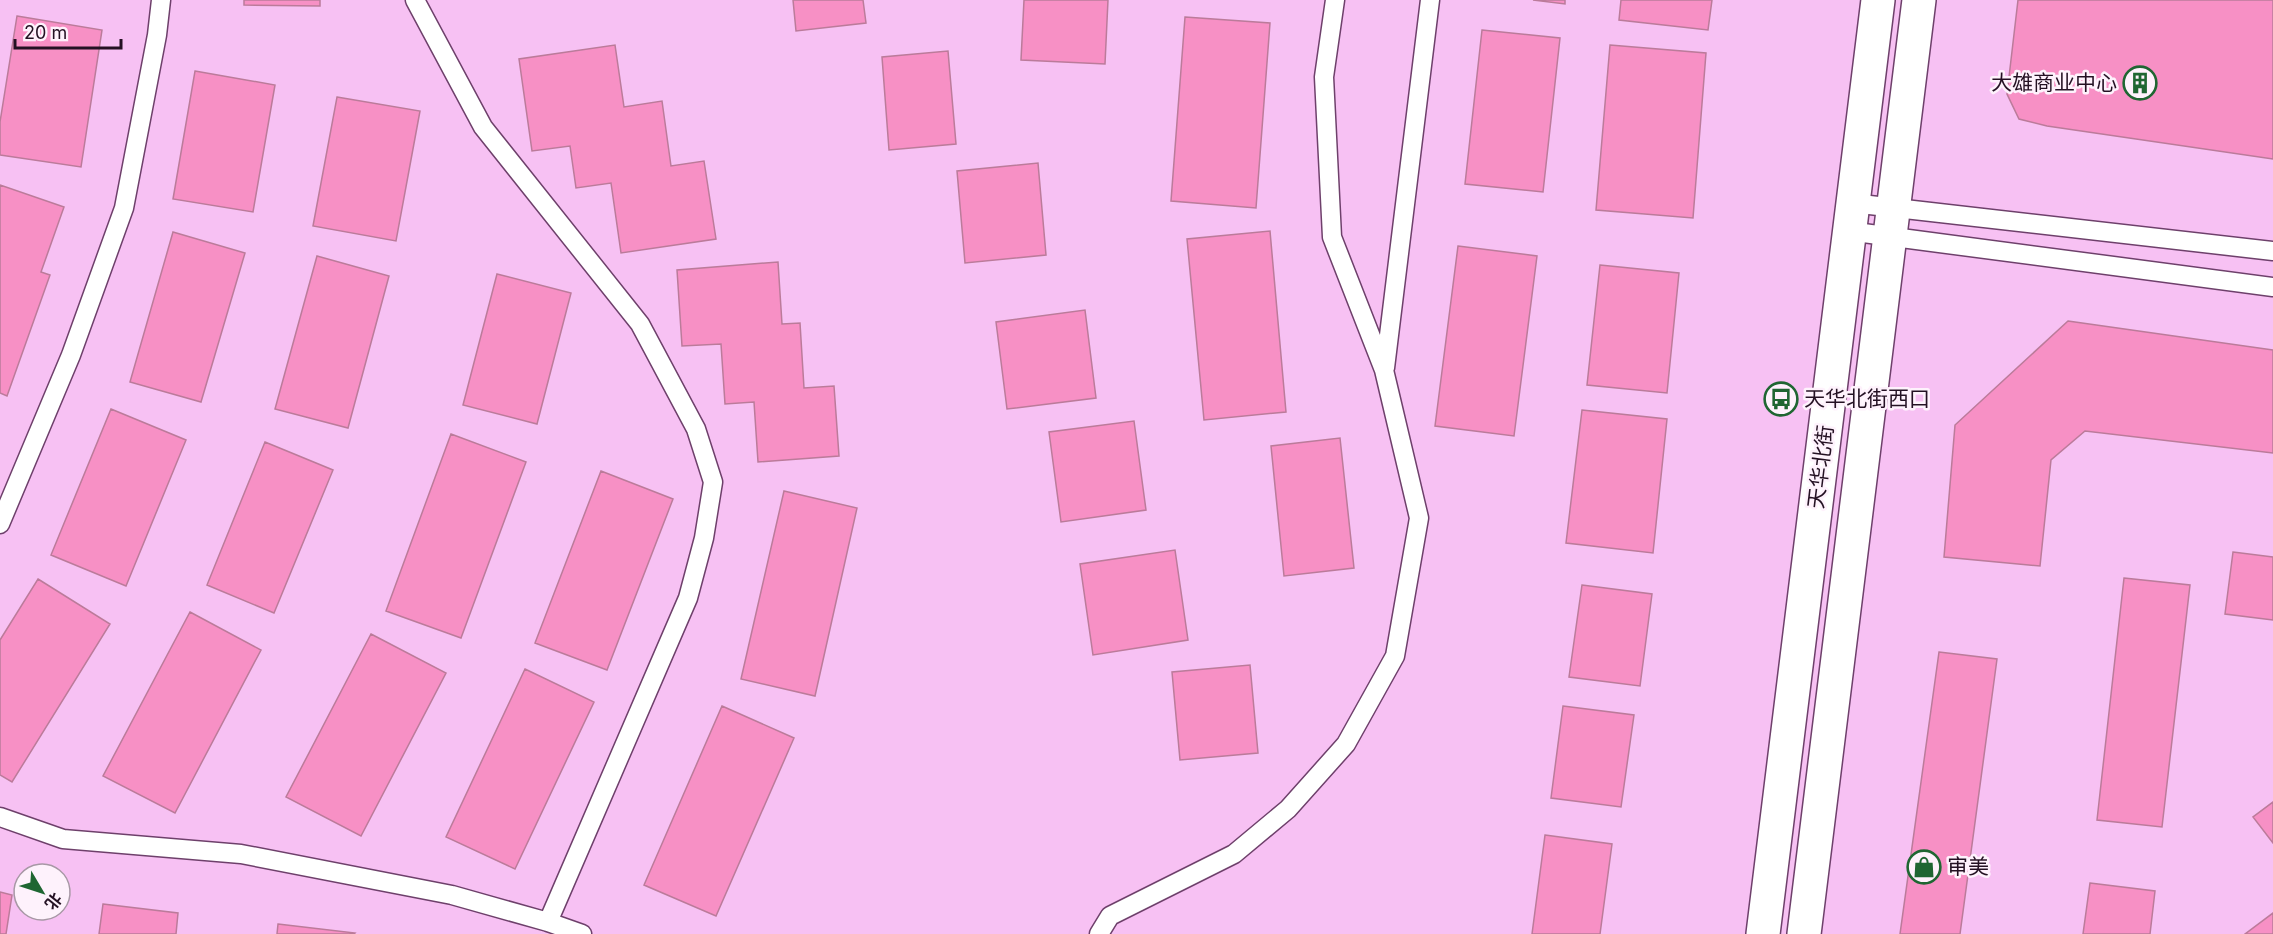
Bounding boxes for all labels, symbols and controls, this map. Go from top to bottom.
scale bar [15,12,122,50]
text: 20 m [24,22,67,43]
building icon: 大雄商业中心 [2122,65,2158,101]
place label: 大雄商业中心 [1991,70,2117,95]
bus stop icon: 天华北街西口 [1763,381,1799,417]
place label: 天华北街西口 [1804,386,1930,411]
street label: 天华北街 [1803,424,1838,510]
shop icon: 审美 [1906,849,1942,885]
place label: 审美 [1947,854,1989,879]
north arrow [12,862,72,922]
text: 北 [41,889,66,914]

